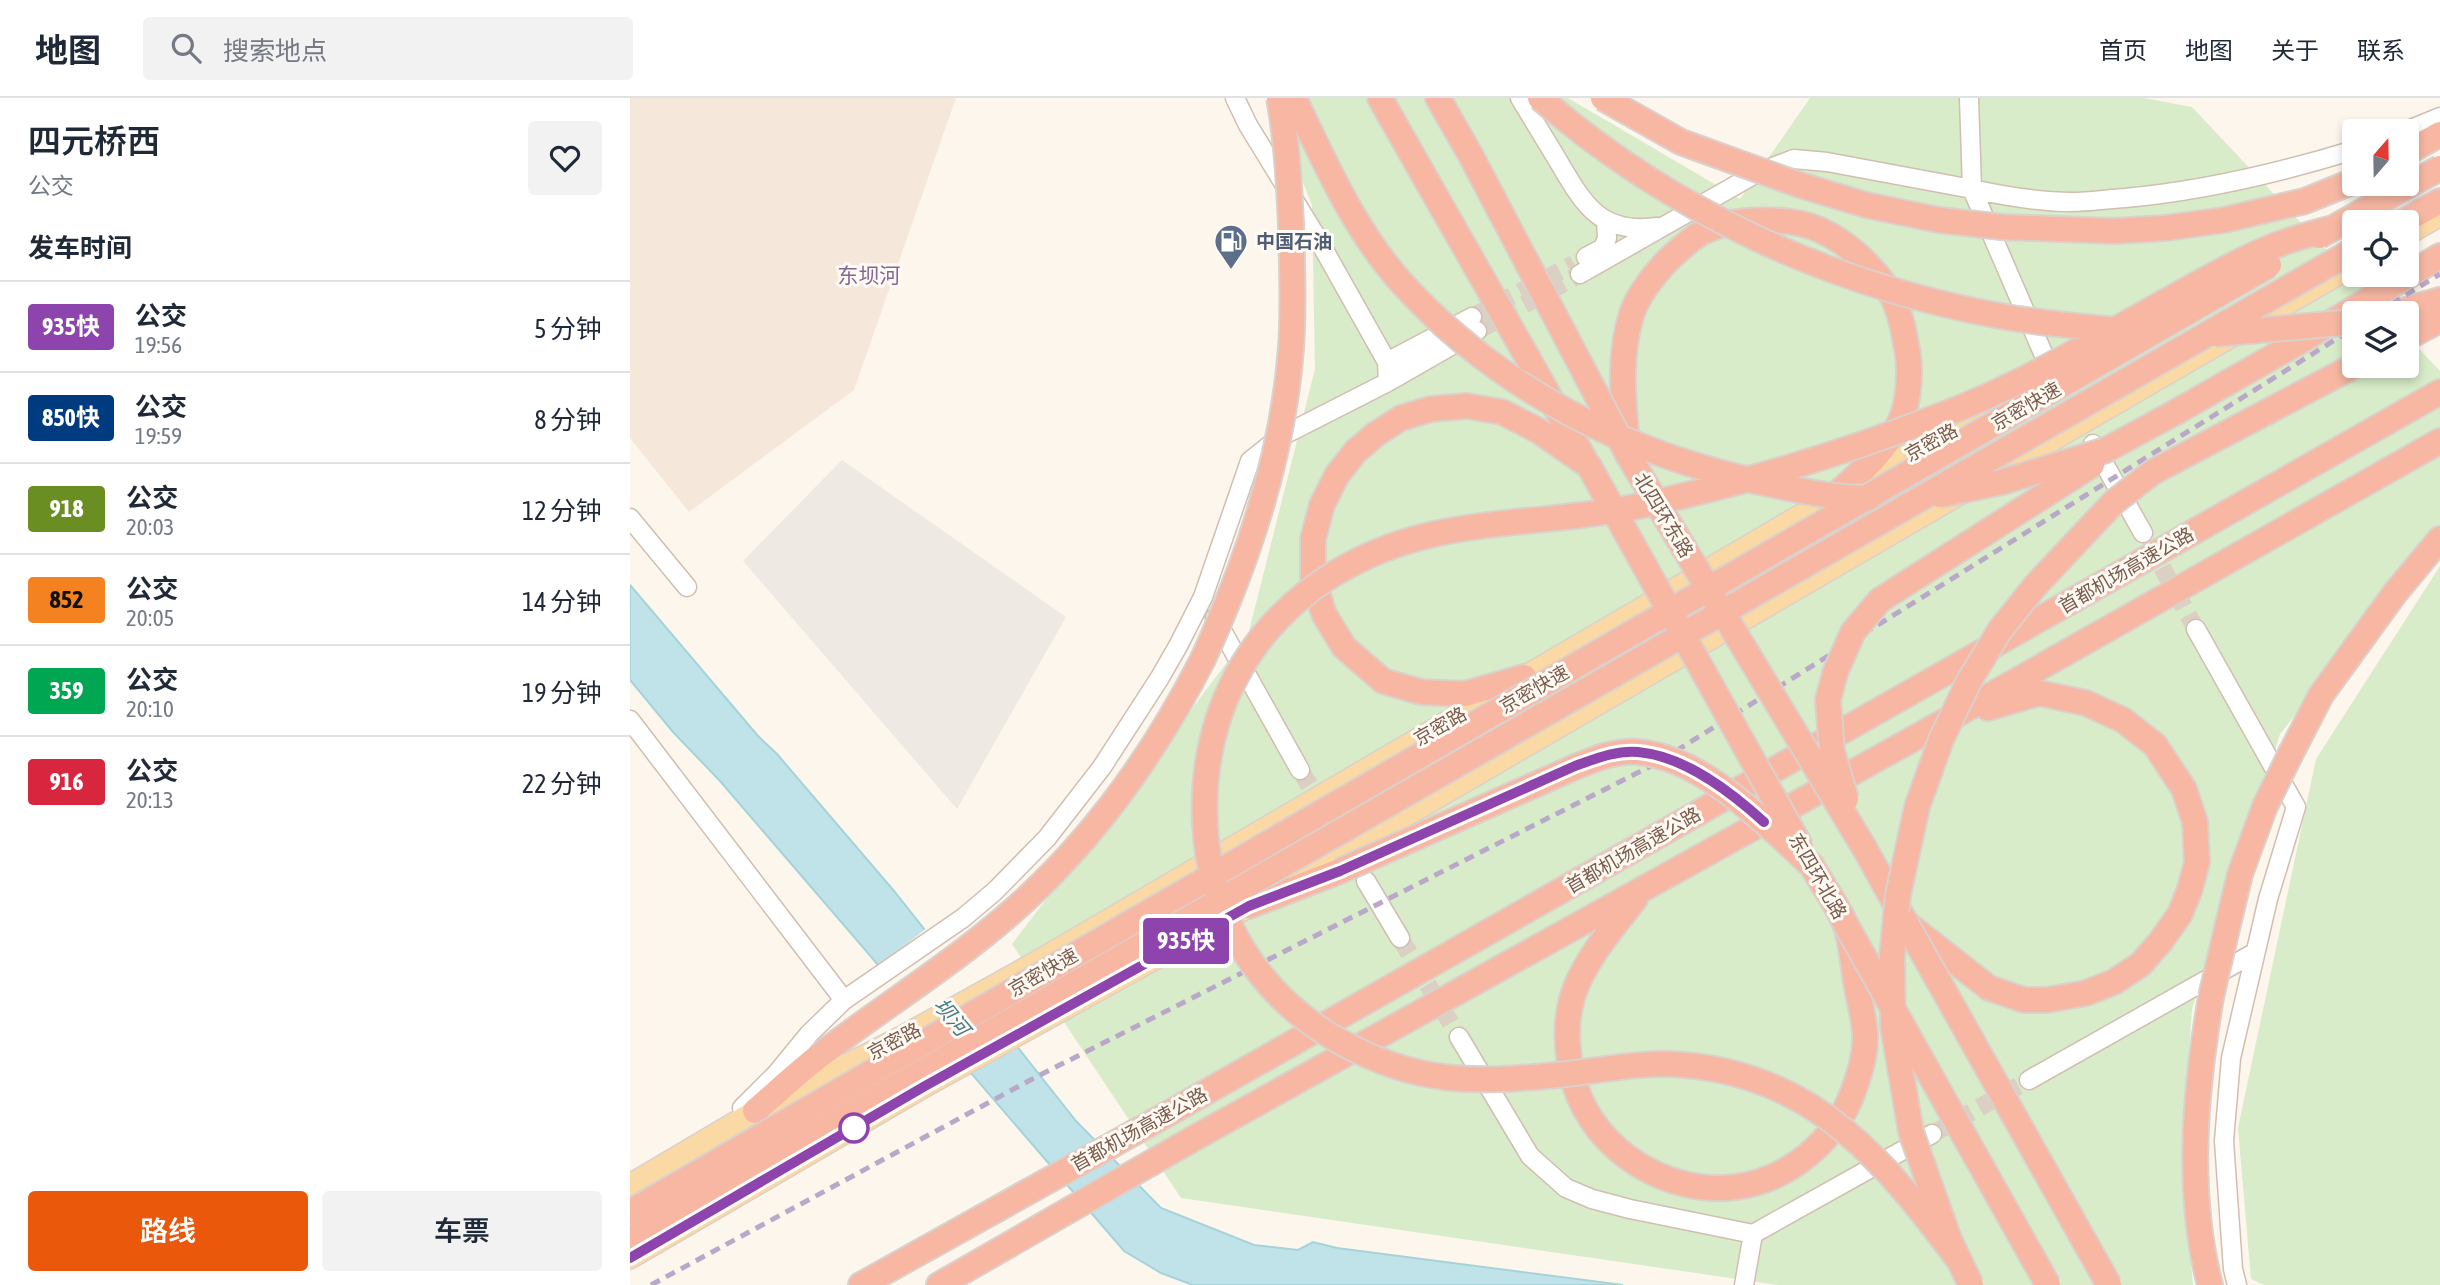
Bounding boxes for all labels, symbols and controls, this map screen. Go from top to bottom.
search box [143,17,633,80]
icon: search [167,29,205,67]
text: 地图 [35,31,101,69]
text: 搜索地点 [223,36,327,66]
text: 首页 [2099,37,2147,64]
text: 地图 [2185,37,2233,64]
text: 关于 [2271,37,2319,64]
text: 联系 [2357,37,2405,64]
north arrow [2342,119,2418,196]
map controls [2342,119,2419,378]
button: heart [528,121,602,195]
text: 四元桥西 [28,122,160,160]
text: 公交 [28,173,74,199]
button: locate [2342,210,2419,287]
fuel station icon: 中国石油 [1212,222,1250,271]
place label: 中国石油 [1256,230,1332,252]
text: 发车时间 [28,233,132,263]
district label: 东坝河 [838,263,901,287]
text: 公交 [135,301,187,331]
button: layers [2342,301,2419,378]
text: 935快 [42,313,100,340]
text: 5 分钟 [534,314,602,344]
text: 19:56 [135,332,182,358]
street label: 京密快速 [1988,377,2064,435]
text: 公交 [135,392,187,422]
text: 850快 [42,404,100,431]
text: 8 分钟 [534,405,602,435]
street label: 京密路 [1901,419,1961,465]
text: 19:59 [135,423,182,449]
street label: 北四环东路 [1630,469,1698,561]
text: 公交 [126,483,178,513]
text: 918 [50,495,83,522]
text: 12 分钟 [522,496,602,526]
text: 20:03 [126,514,174,540]
street label: 首都机场高速公路 [2055,522,2197,618]
text: 公交 [126,574,178,604]
text: 852 [50,586,83,613]
text: 14 分钟 [522,587,602,617]
text: 20:05 [126,605,174,631]
street label: 京密快速 [1496,660,1572,718]
text: 公交 [126,665,178,695]
text: 359 [50,677,83,704]
text: 19 分钟 [522,678,602,708]
text: 20:10 [126,696,174,722]
street label: 京密路 [1410,702,1470,750]
text: 公交 [126,756,178,786]
text: 916 [50,768,83,795]
text: 22 分钟 [522,769,602,799]
text: 20:13 [126,787,174,813]
street label: 首都机场高速公路 [1562,802,1704,898]
street label: 东四环北路 [1785,829,1851,923]
line badge: 935快 [1137,918,1235,964]
text: 935快 [1157,927,1215,954]
street label: 京密快速 [1005,943,1081,1001]
water label: 坝河 [929,993,977,1043]
street label: 京密路 [864,1018,924,1064]
street label: 首都机场高速公路 [1067,1083,1211,1175]
unlabelled marker [839,1113,869,1143]
button: 路线 [28,1191,308,1271]
button: 车票 [322,1191,602,1271]

